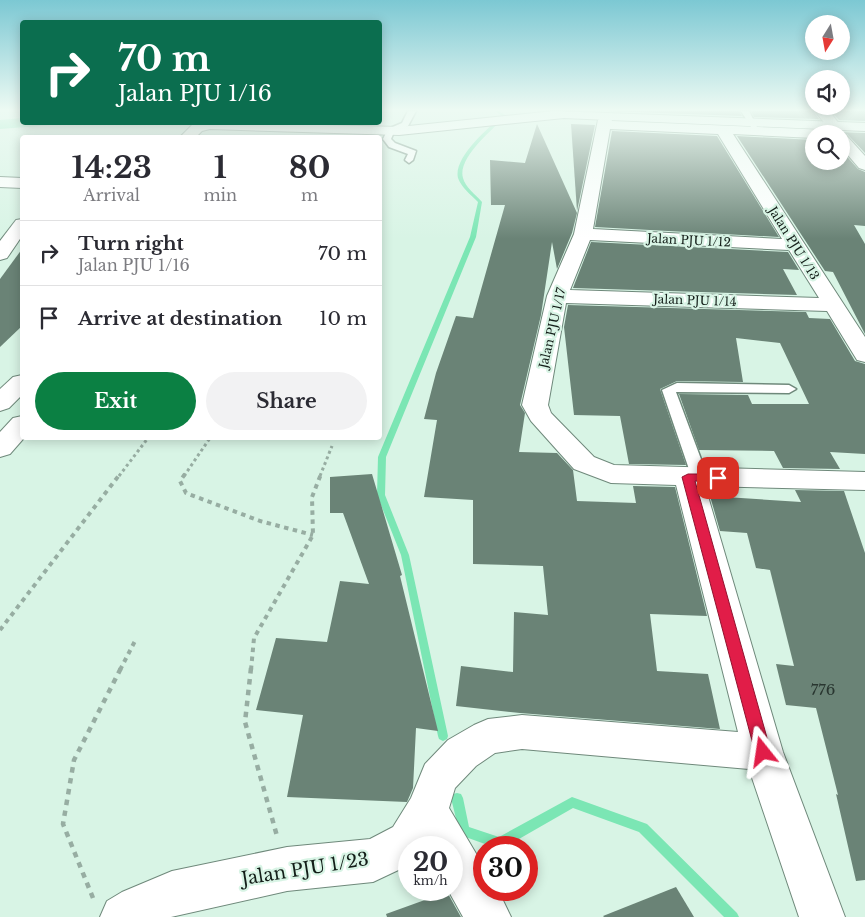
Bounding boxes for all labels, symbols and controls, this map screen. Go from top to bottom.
north arrow [805,15,850,60]
map controls [805,15,850,170]
text: 70 m [118,37,211,80]
icon: right [35,40,100,105]
button: sound [805,70,850,115]
text: Jalan PJU 1/16 [118,80,272,107]
button: search [805,125,850,170]
text: 14:23 [72,149,152,186]
text: 1 [214,149,227,186]
text: 80 [289,149,330,186]
text: Arrival [83,185,140,205]
text: min [203,185,237,205]
text: m [301,185,318,205]
street label: Jalan PJU 1/13 [764,202,823,282]
street label: Jalan PJU 1/12 [645,230,731,250]
text: Turn right [78,232,184,255]
icon: right [35,239,63,267]
text: 70 m [318,242,367,265]
text: Jalan PJU 1/16 [78,255,190,275]
street label: Jalan PJU 1/17 [535,285,569,372]
street label: Jalan PJU 1/14 [651,291,737,309]
icon: arrive [35,304,63,332]
text: Arrive at destination [78,307,282,330]
text: 10 m [319,307,367,330]
button: Exit [35,372,196,430]
button: Share [206,372,367,430]
pin [697,457,739,499]
icon: arrive [704,464,732,492]
house number: 776 [811,680,835,699]
position arrow [736,725,788,777]
speed limit sign: 30 [473,836,538,901]
text: 20 [413,847,448,878]
street label: Jalan PJU 1/23 [238,848,370,890]
text: km/h [413,873,448,888]

